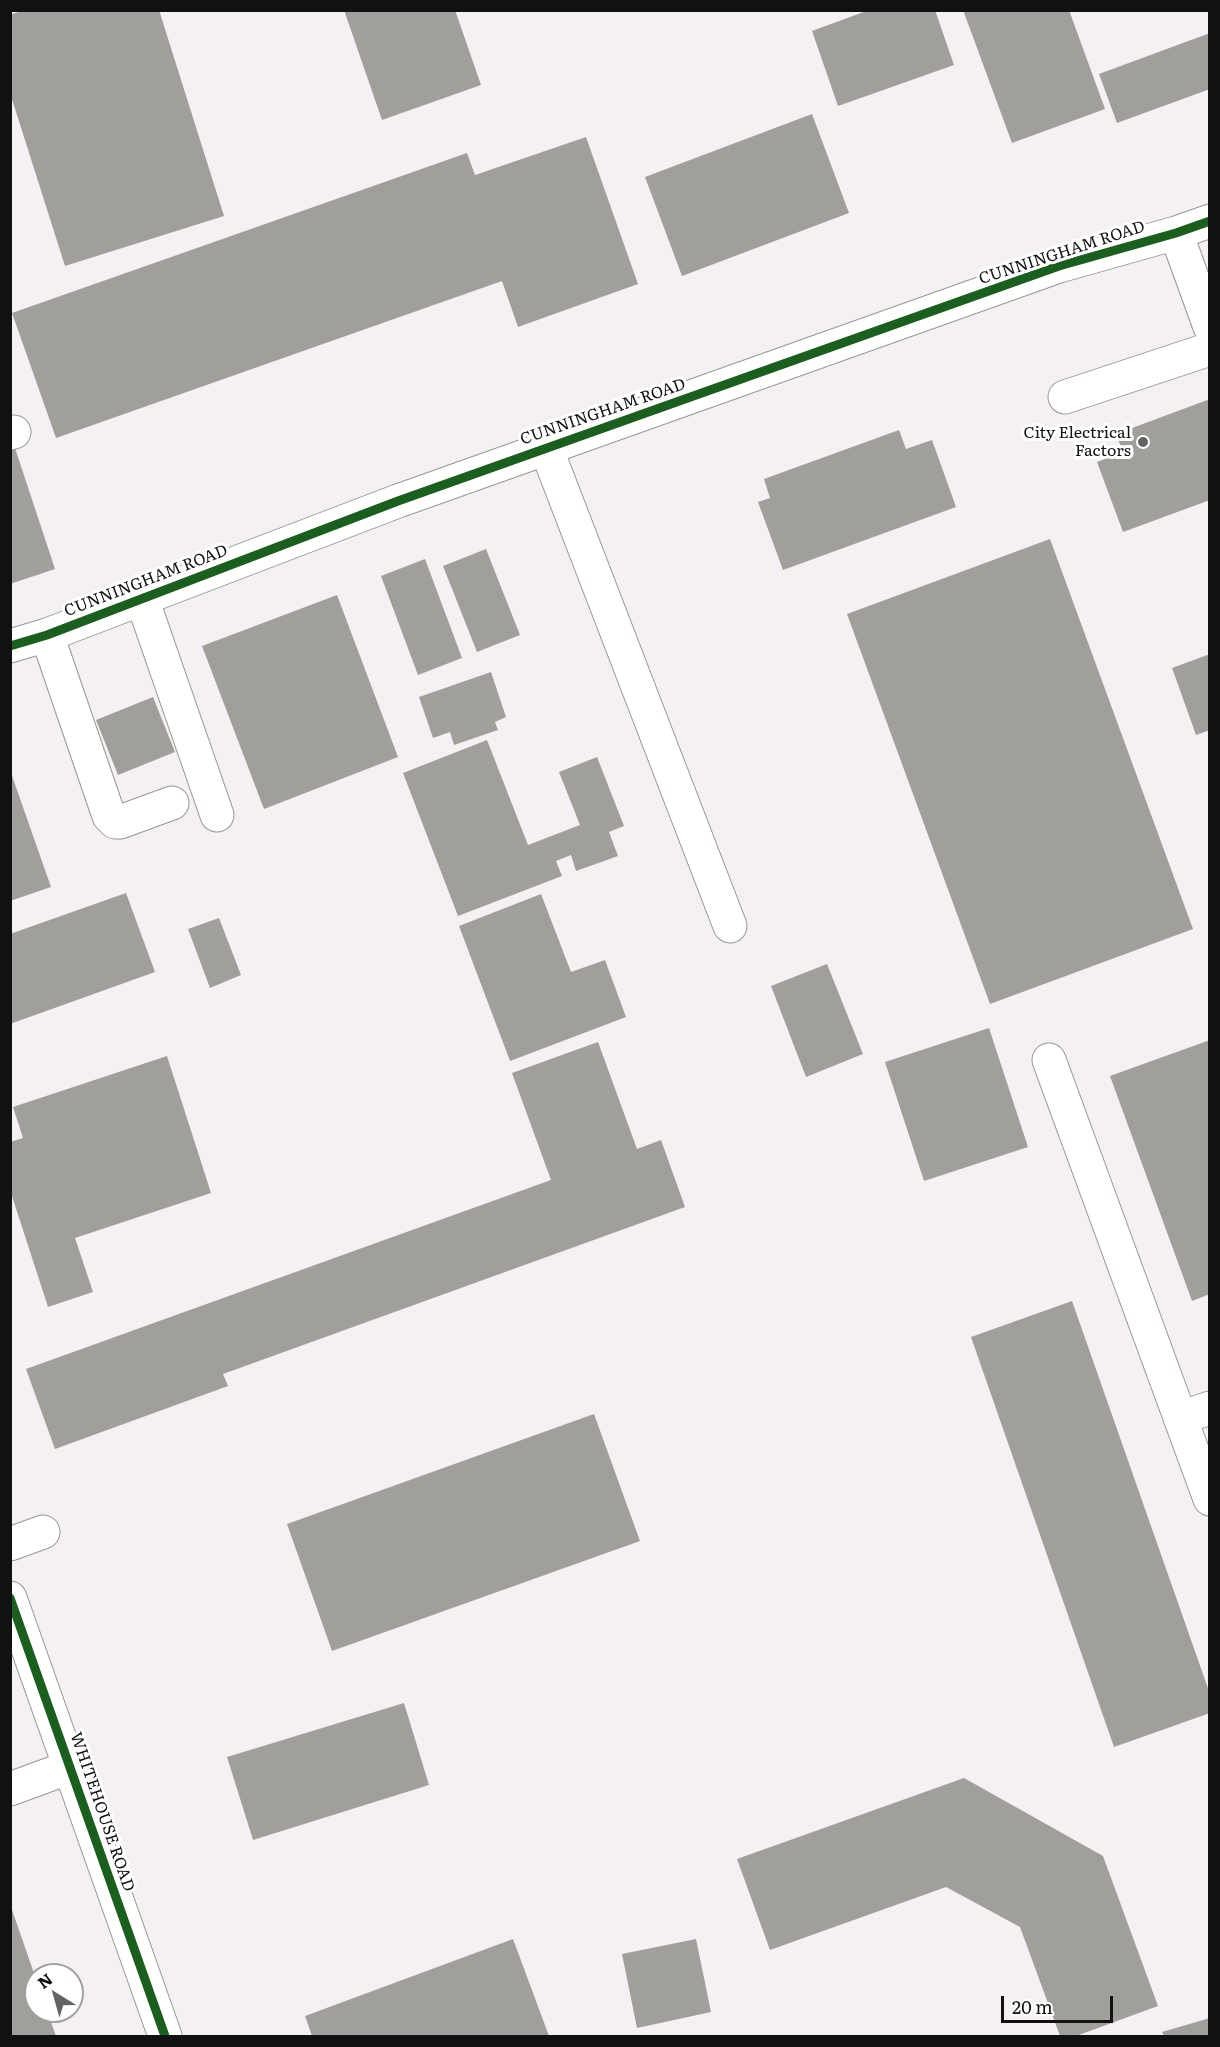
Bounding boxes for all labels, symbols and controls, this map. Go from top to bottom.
street label: CUNNINGHAM ROAD [977,217,1147,289]
street label: CUNNINGHAM ROAD [518,375,688,449]
place label: City Electrical Factors [1024,423,1131,461]
marker: City Electrical Factors [1136,435,1150,449]
street label: CUNNINGHAM ROAD [62,541,230,621]
street label: WHITEHOUSE ROAD [66,1730,138,1894]
north arrow [24,1963,84,2023]
text: N [32,1967,57,1994]
scale bar [1004,1984,1116,2022]
text: 20 m [1012,1993,1053,2020]

